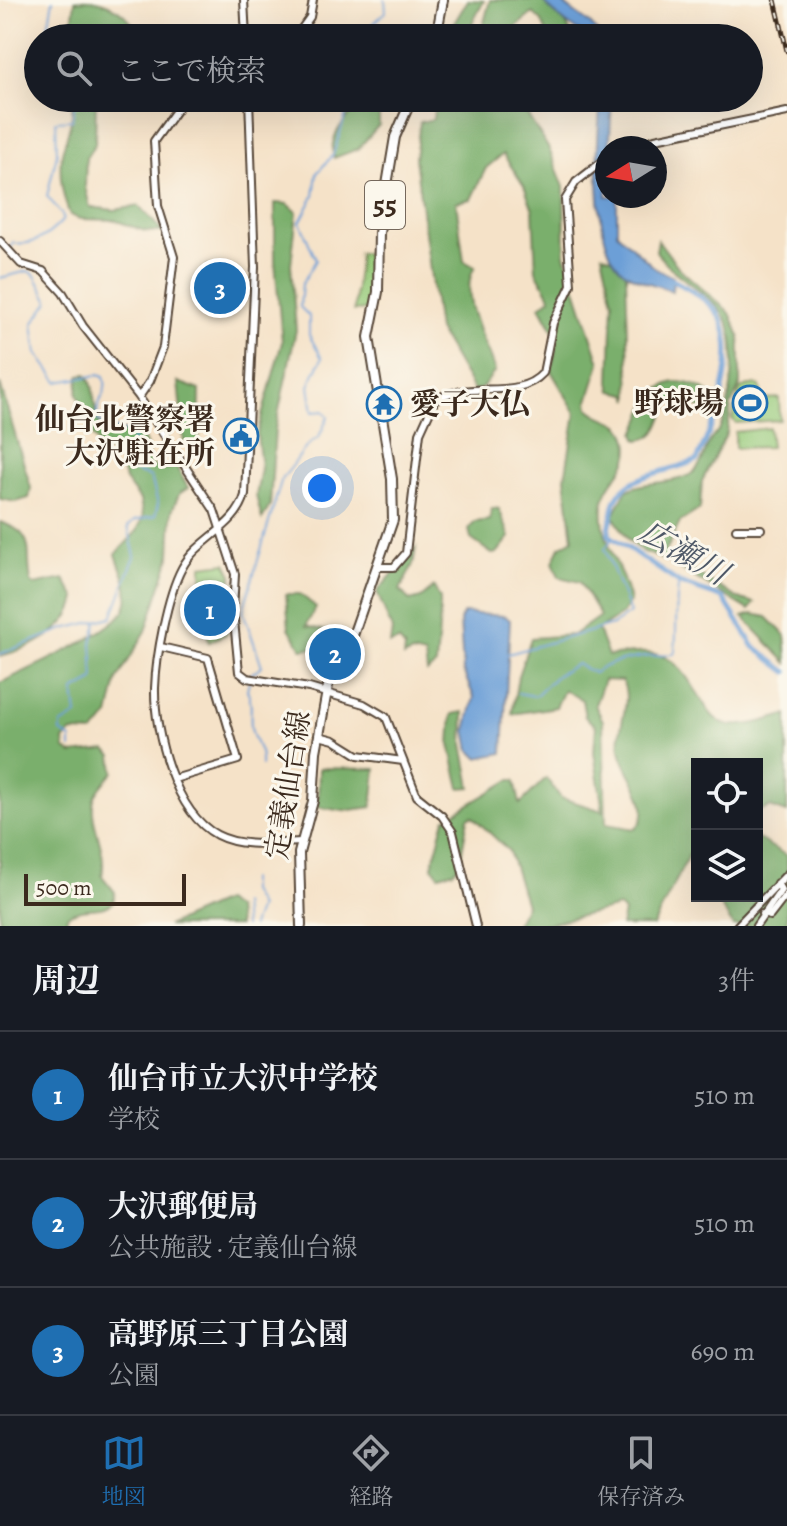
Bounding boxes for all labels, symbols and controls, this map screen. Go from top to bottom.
search box [24,24,763,112]
icon: search [52,46,96,90]
text: ここで検索 [116,51,266,91]
north arrow [595,136,667,208]
road number: 55 [365,181,405,229]
pin: 3 [194,258,246,318]
place label: 野球場 [634,383,724,423]
place label: 愛子大仏 [410,384,530,424]
sports icon: 野球場 [731,384,769,422]
temple icon: 愛子大仏 [365,385,403,423]
place label: 仙台北警察署 大沢駐在所 [35,399,215,473]
public building icon: 仙台北警察署 大沢駐在所 [222,417,260,455]
your location [302,468,342,508]
water label: 広瀬川 [631,509,739,597]
pin: 1 [184,580,236,640]
pin: 2 [309,624,361,684]
street label: 定義仙台線 [257,708,319,862]
map controls [691,758,763,902]
button: locate [691,758,763,830]
button: layers [691,830,763,902]
scale bar [24,870,186,906]
text: 500 m [36,873,92,903]
text: 周辺 [32,957,100,1004]
text: 3件 [718,963,755,998]
text: 仙台市立大沢中学校 [108,1058,378,1098]
text: 1 [53,1078,63,1113]
text: 510 m [694,1078,755,1113]
text: 学校 [108,1102,160,1137]
text: 大沢郵便局 [108,1186,258,1226]
text: 2 [52,1206,64,1241]
text: 510 m [694,1206,755,1241]
text: 公共施設 · 定義仙台線 [108,1230,357,1265]
text: 高野原三丁目公園 [108,1314,348,1354]
text: 3 [52,1334,64,1369]
text: 690 m [691,1334,755,1369]
text: 公園 [108,1358,160,1393]
tab: 地図 [102,1431,146,1512]
tab: 経路 [349,1431,393,1512]
tab: 保存済み [597,1431,685,1512]

